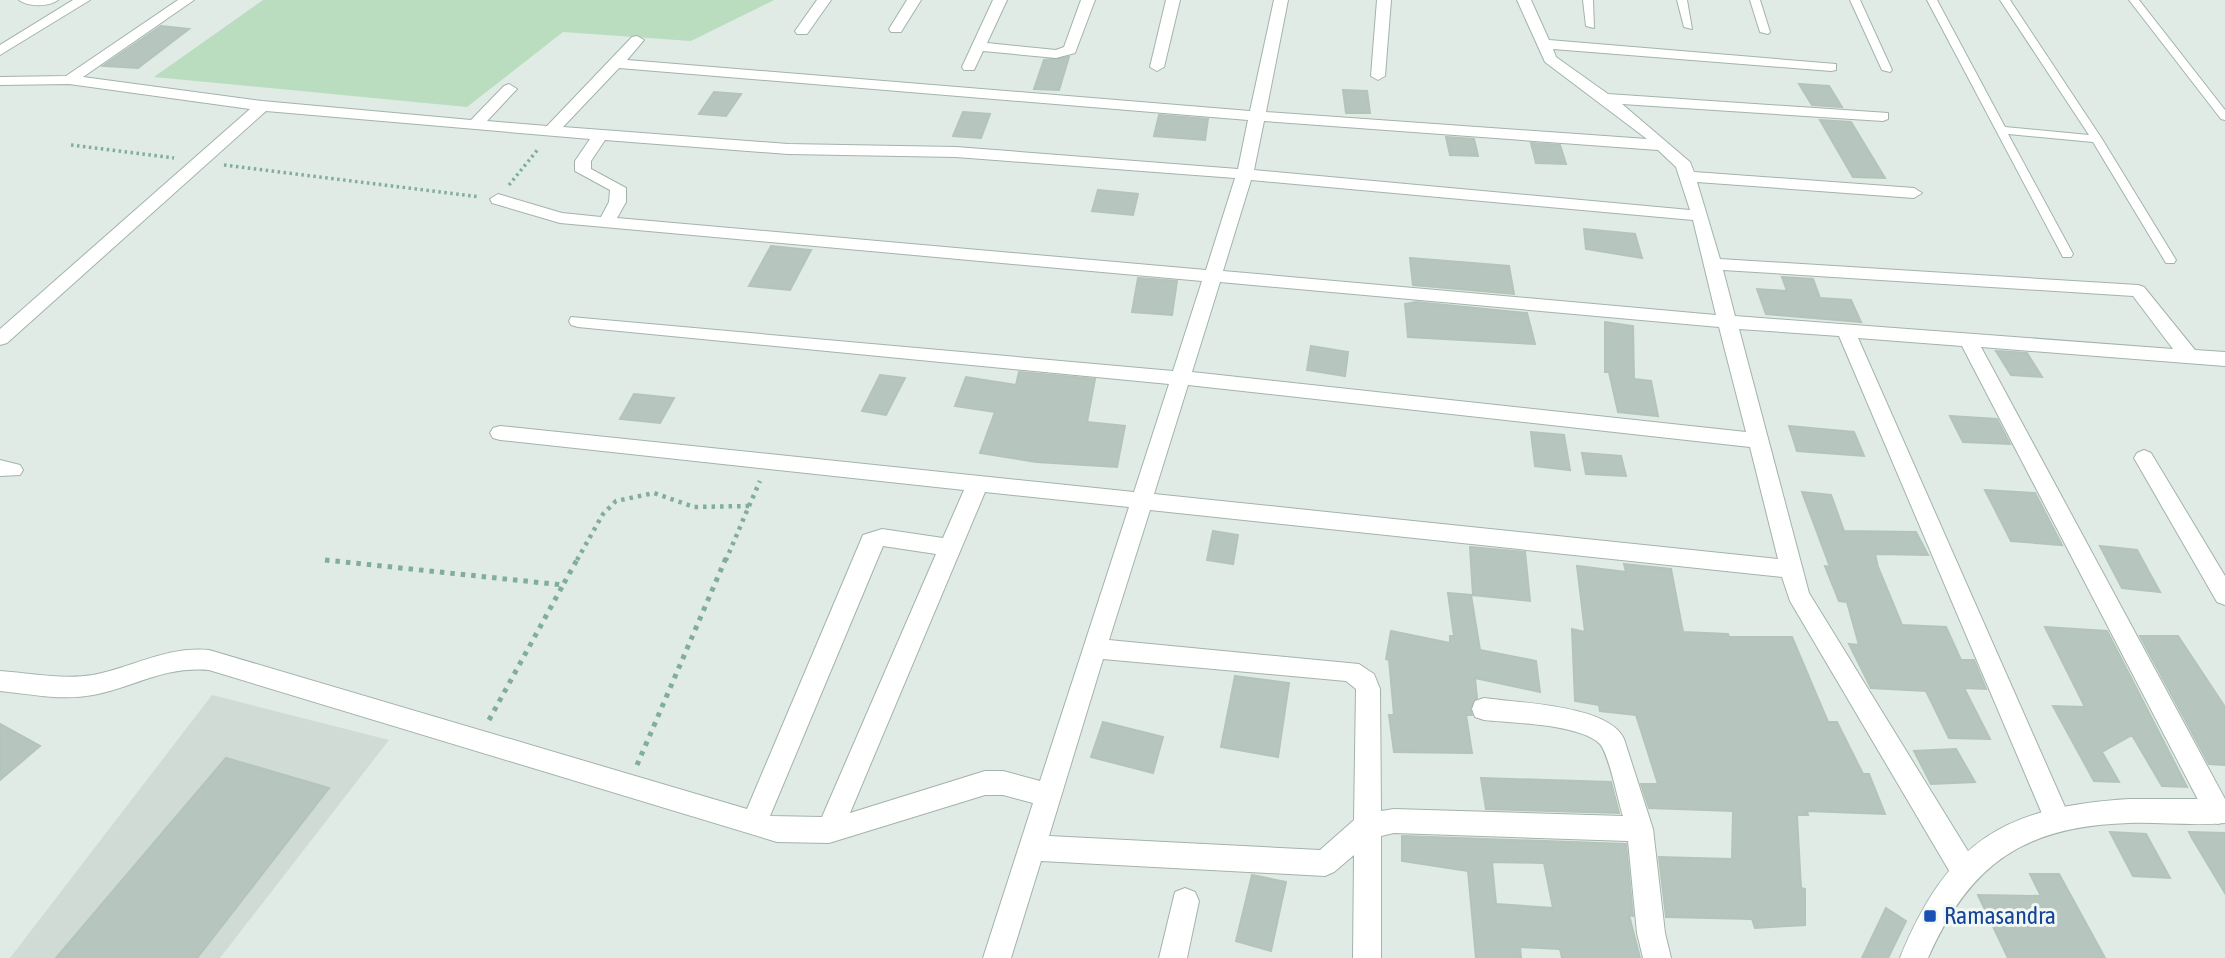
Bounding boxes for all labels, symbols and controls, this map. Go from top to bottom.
place label: Ramasandra [1944,902,2056,929]
marker: Ramasandra [1922,908,1938,924]

